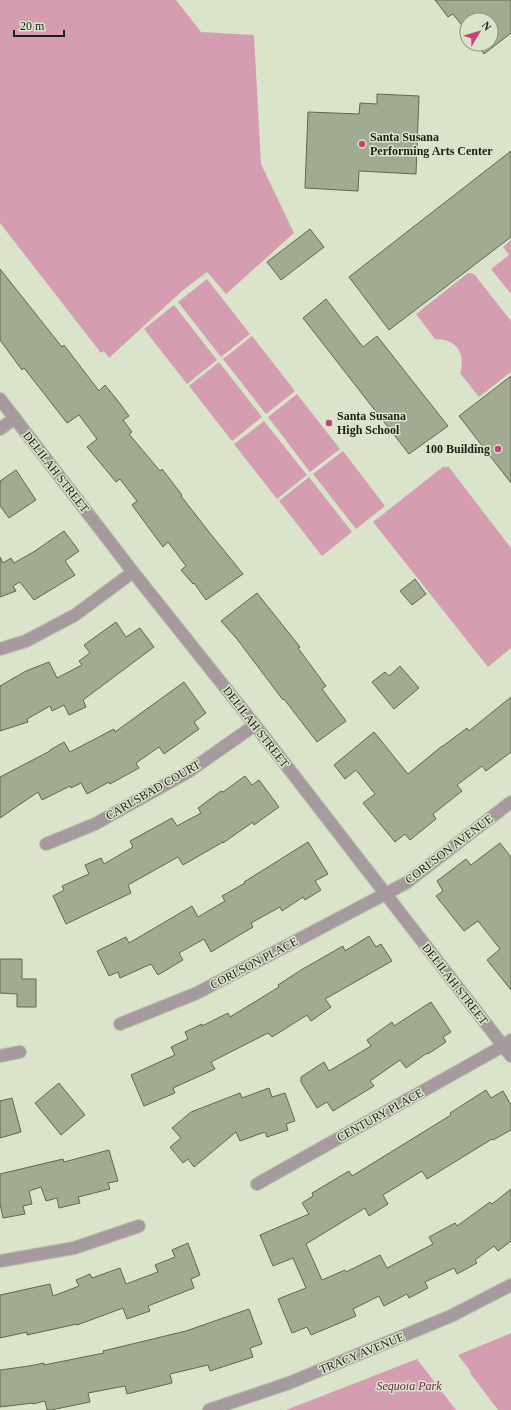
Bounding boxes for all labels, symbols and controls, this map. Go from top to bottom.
scale bar [14,12,64,38]
north arrow [459,12,499,52]
text: 20 m [20,19,45,33]
text: N [480,19,494,33]
place label: Santa Susana Performing Arts Center [370,130,493,158]
marker: Santa Susana Performing Arts Center [357,139,367,149]
place label: Santa Susana High School [337,409,406,437]
marker: Santa Susana High School [324,418,334,428]
street label: DELILAH STREET [20,429,92,516]
place label: 100 Building [425,442,490,456]
marker: 100 Building [493,444,503,454]
street label: DELILAH STREET [220,684,292,771]
street label: CARLSBAD COURT [103,757,203,823]
street label: CORLSON AVENUE [402,811,496,887]
street label: CORLSON PLACE [208,934,300,992]
street label: DELILAH STREET [419,941,491,1028]
street label: CENTURY PLACE [334,1085,426,1145]
street label: TRACY AVENUE [317,1330,407,1376]
park label: Sequoia Park [377,1379,442,1393]

